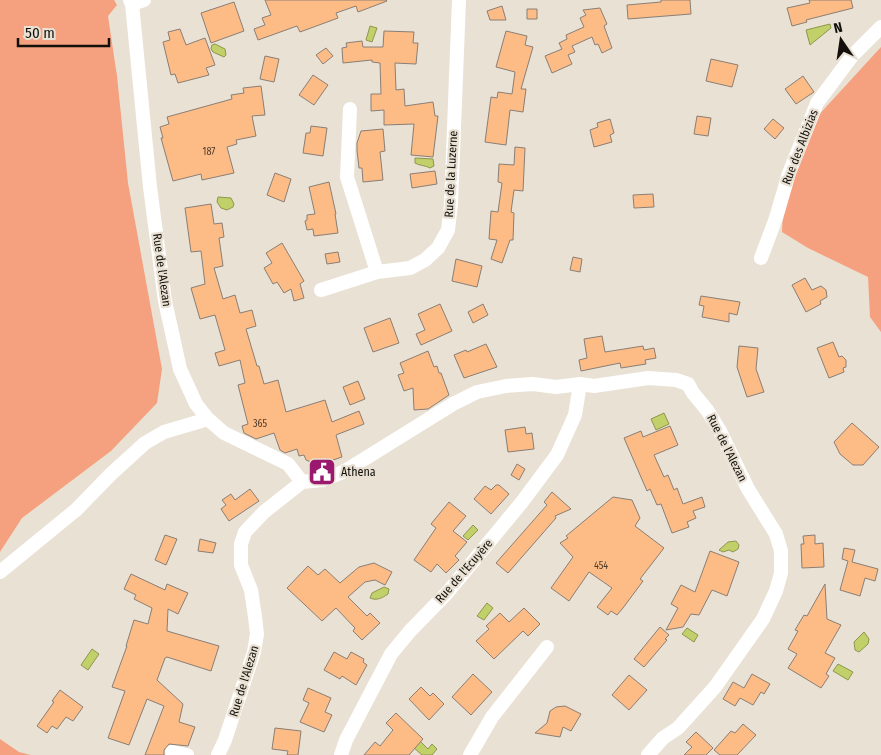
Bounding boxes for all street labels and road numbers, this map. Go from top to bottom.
street label: Rue des Albizias [779,107,821,187]
street label: Rue de la Luzerne [442,130,460,218]
street label: Rue de l'Alezan [150,232,174,308]
street label: Rue de l'Alezan [704,412,750,484]
street label: Rue de l'Ecuyère [433,536,496,606]
street label: Rue de l'Alezan [227,644,261,718]

